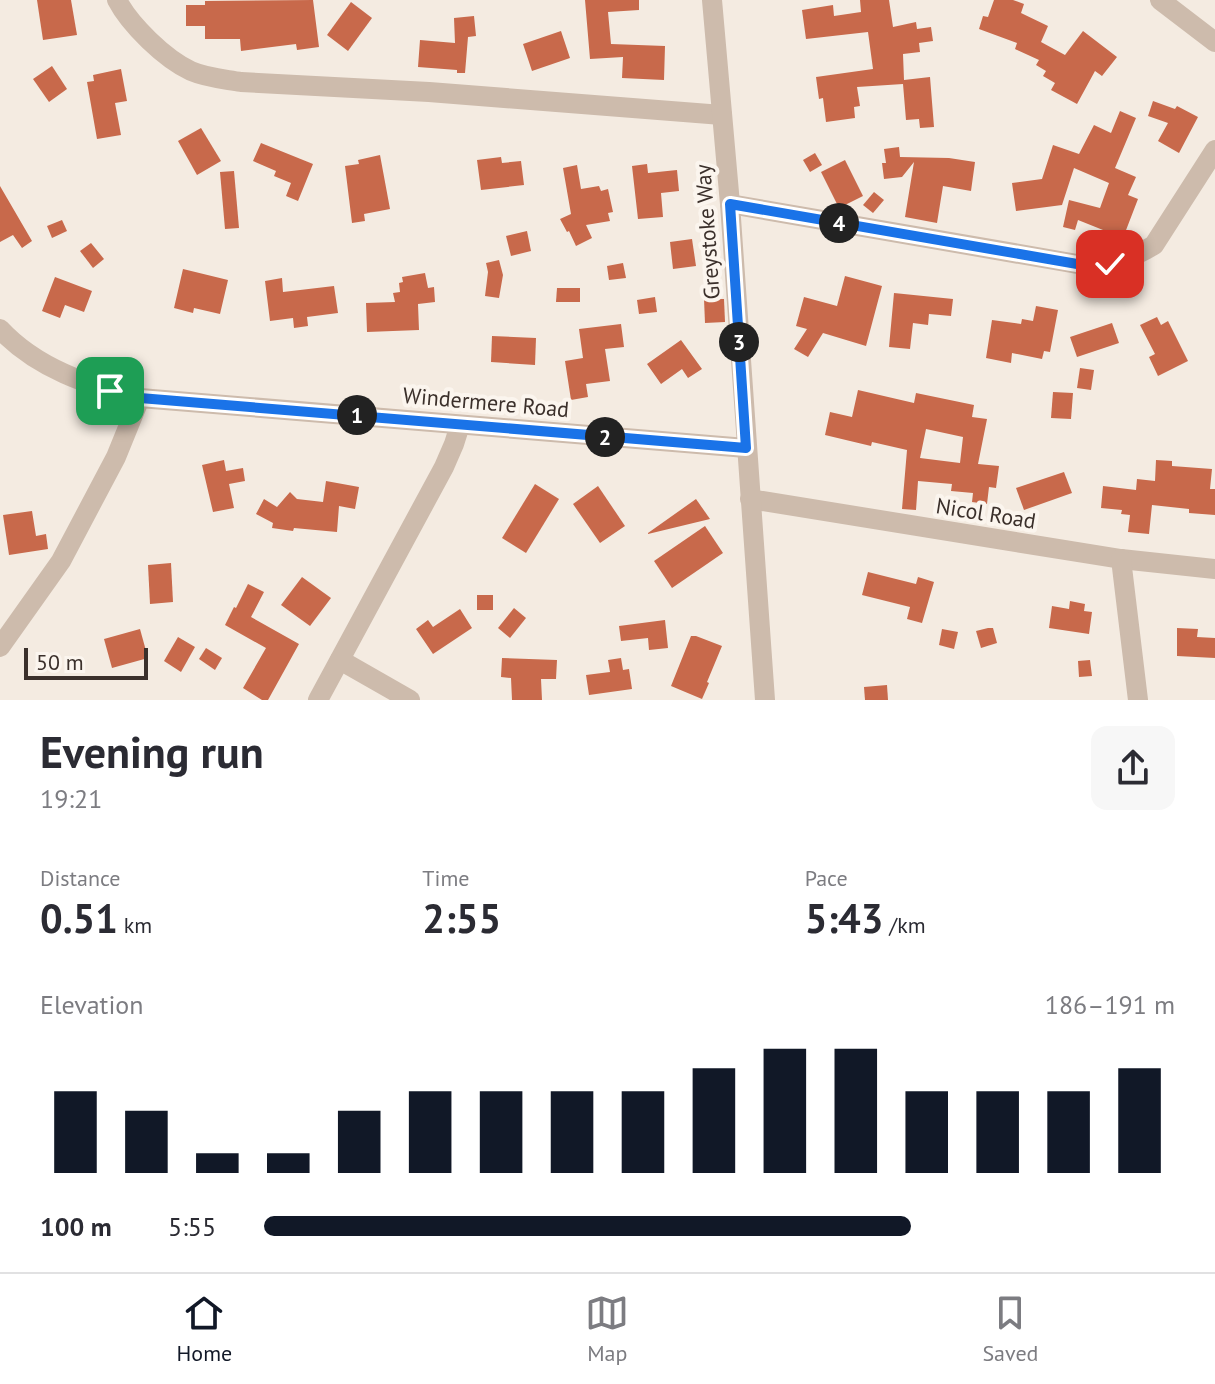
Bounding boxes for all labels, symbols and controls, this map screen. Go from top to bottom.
street label: Greystoke Way [688,163,726,301]
pin: 4 [819,203,859,243]
text: 4 [833,209,845,237]
pin [1076,230,1144,298]
icon: check [1088,242,1132,286]
pin: 3 [719,322,759,362]
text: 3 [733,328,745,356]
pin [76,357,144,425]
icon: arrive [88,369,132,413]
street label: Windermere Road [402,381,570,423]
pin: 1 [337,395,377,435]
text: 1 [351,401,363,429]
pin: 2 [585,417,625,457]
text: 2 [599,423,611,451]
street label: Nicol Road [934,491,1038,535]
scale bar [24,644,148,680]
text: 50 m [36,648,84,676]
text: Evening run [40,723,264,780]
button: share [1091,726,1175,810]
text: 19:21 [40,782,102,815]
text: Distance [40,864,121,892]
text: Time [422,864,469,892]
text: Pace [805,864,848,892]
text: 0.51 [40,892,118,944]
text: 2:55 [422,892,501,944]
text: 5:43 [805,892,883,944]
text: km [118,911,152,939]
text: /km [883,911,926,939]
text: Elevation [40,988,144,1021]
text: 186–191 m [1045,988,1175,1021]
text: 100 m [40,1210,112,1243]
text: 5:55 [168,1210,216,1243]
tab: Home [177,1291,232,1367]
tab: Map [585,1291,629,1367]
tab: Saved [982,1291,1038,1367]

